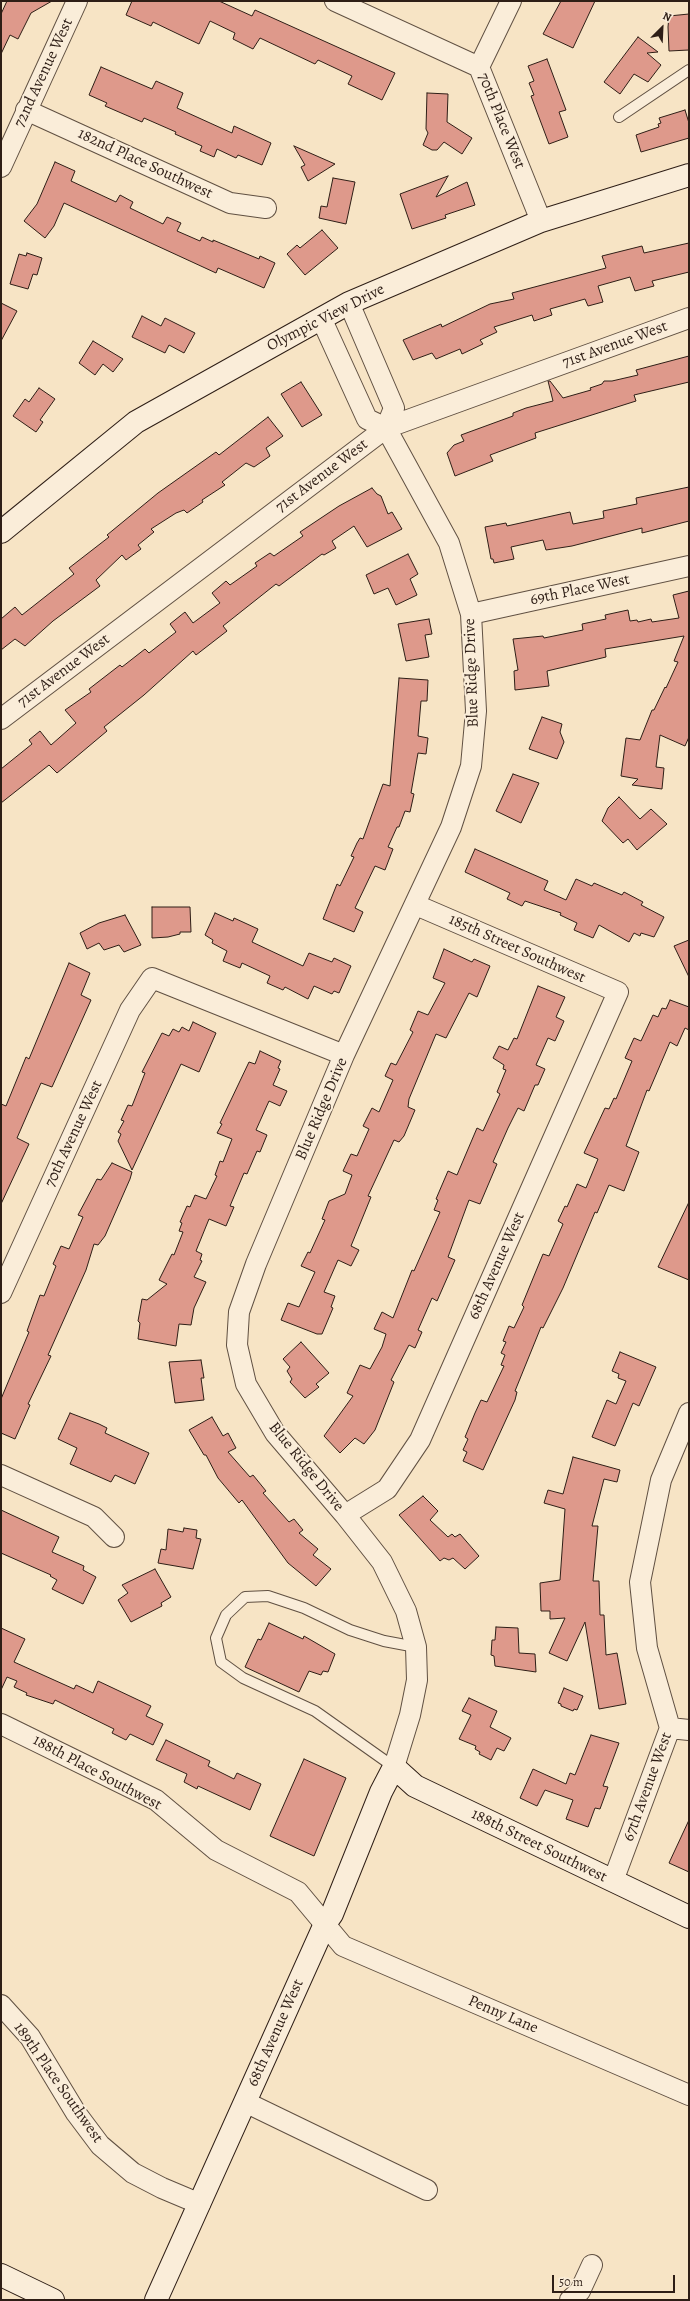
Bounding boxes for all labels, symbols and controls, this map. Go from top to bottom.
north arrow [642,8,682,48]
text: N [660,8,674,25]
street label: 72nd Avenue West [10,15,78,131]
street label: 70th Place West [473,70,529,172]
street label: 182nd Place Southwest [74,124,216,204]
street label: Olympic View Drive [264,280,388,356]
street label: 71st Avenue West [560,317,670,373]
street label: 71st Avenue West [272,435,372,517]
street label: 69th Place West [528,570,632,610]
street label: Blue Ridge Drive [460,618,484,728]
street label: 71st Avenue West [14,630,114,712]
street label: 185th Street Southwest [446,910,588,988]
street label: Blue Ridge Drive [292,1055,352,1163]
street label: 70th Avenue West [41,1078,107,1190]
street label: 68th Avenue West [465,1209,529,1323]
street label: Blue Ridge Drive [264,1418,348,1516]
street label: 67th Avenue West [619,1730,677,1844]
street label: 188th Place Southwest [29,1731,165,1815]
street label: 188th Street Southwest [468,1805,610,1887]
street label: 68th Avenue West [244,1976,308,2090]
street label: Penny Lane [465,1992,541,2038]
street label: 189th Place Southwest [9,2019,107,2147]
scale bar [554,2267,677,2293]
text: 50 m [559,2274,583,2290]

